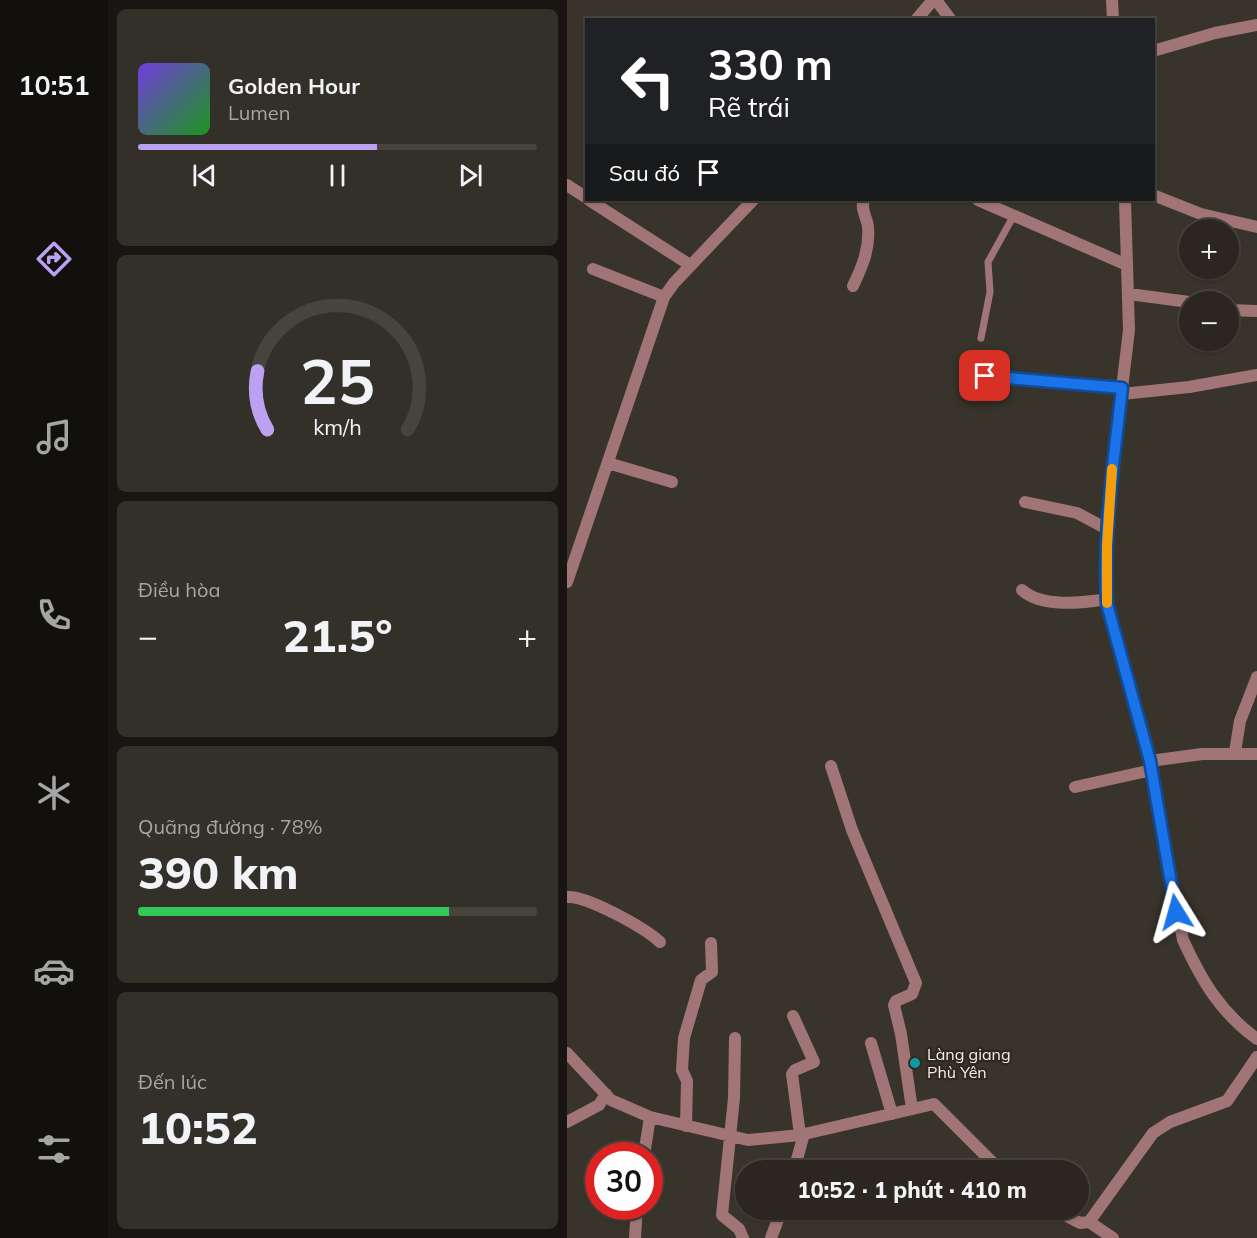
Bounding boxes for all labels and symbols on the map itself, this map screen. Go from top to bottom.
pin [959,350,1010,401]
position arrow [1144,880,1208,944]
place label: Làng giang Phù Yên [927,1044,1011,1082]
marker: Làng giang Phù Yên [908,1056,922,1070]
speed limit sign: 30 [585,1142,663,1220]

